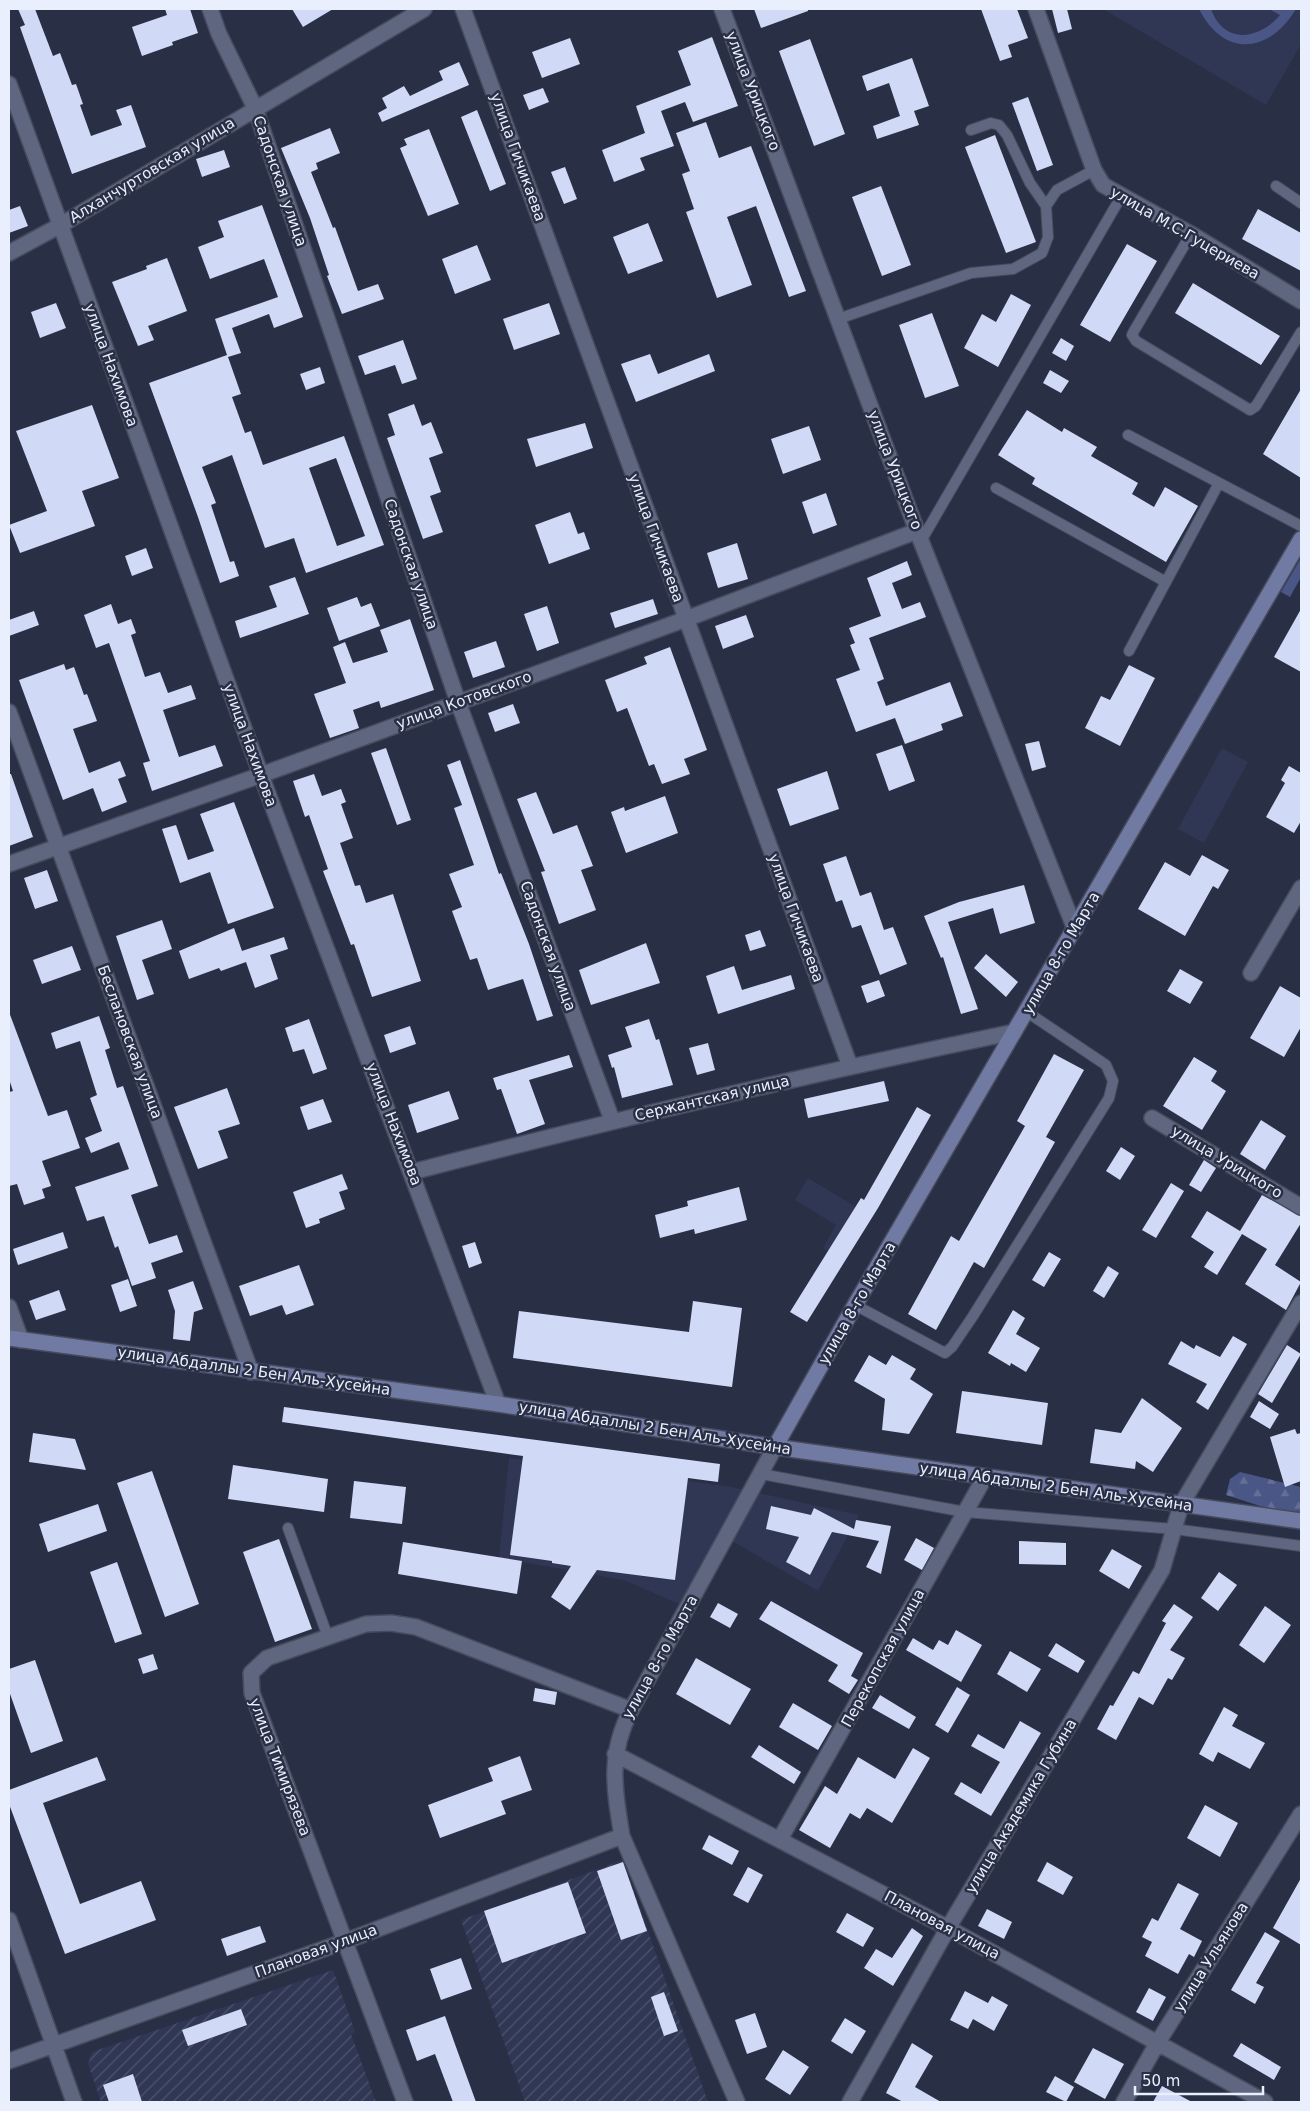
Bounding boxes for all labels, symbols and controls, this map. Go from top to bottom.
street label: улица Урицкого [722,29,784,153]
street label: улица Гичикаева [486,90,550,224]
street label: Алханчуртовская улица [66,113,238,227]
street label: Садонская улица [249,113,311,249]
street label: улица М.С.Гуцериева [1107,183,1263,283]
street label: улица Нахимова [80,301,142,429]
street label: улица Урицкого [864,408,926,532]
street label: улица Гичикаева [624,471,688,605]
street label: Садонская улица [380,496,442,632]
street label: улица Котовского [394,667,534,733]
street label: улица Нахимова [219,681,281,809]
street label: улица Гичикаева [764,851,828,985]
street label: Садонская улица [516,879,580,1013]
street label: улица 8-го Марта [1019,888,1103,1018]
street label: Беслановская улица [94,963,166,1121]
street label: улица Нахимова [362,1060,426,1188]
street label: Сержантская улица [633,1071,791,1125]
street label: улица Урицкого [1168,1122,1286,1202]
street label: улица 8-го Марта [815,1238,899,1368]
street label: улица Абдаллы 2 Бен Аль-Хусейна [117,1343,391,1399]
street label: улица Абдаллы 2 Бен Аль-Хусейна [518,1398,792,1458]
street label: улица Абдаллы 2 Бен Аль-Хусейна [919,1459,1193,1515]
street label: Перекопская улица [838,1586,928,1730]
street label: улица 8-го Марта [618,1592,702,1722]
street label: улица Тимирязева [245,1696,315,1838]
street label: улица Академика Губина [962,1715,1080,1897]
street label: Плановая улица [881,1887,1003,1963]
street label: улица Ульянова [1170,1899,1252,2015]
street label: Плановая улица [253,1921,379,1981]
scale bar [1135,2064,1262,2096]
text: 50 m [1142,2072,1180,2090]

